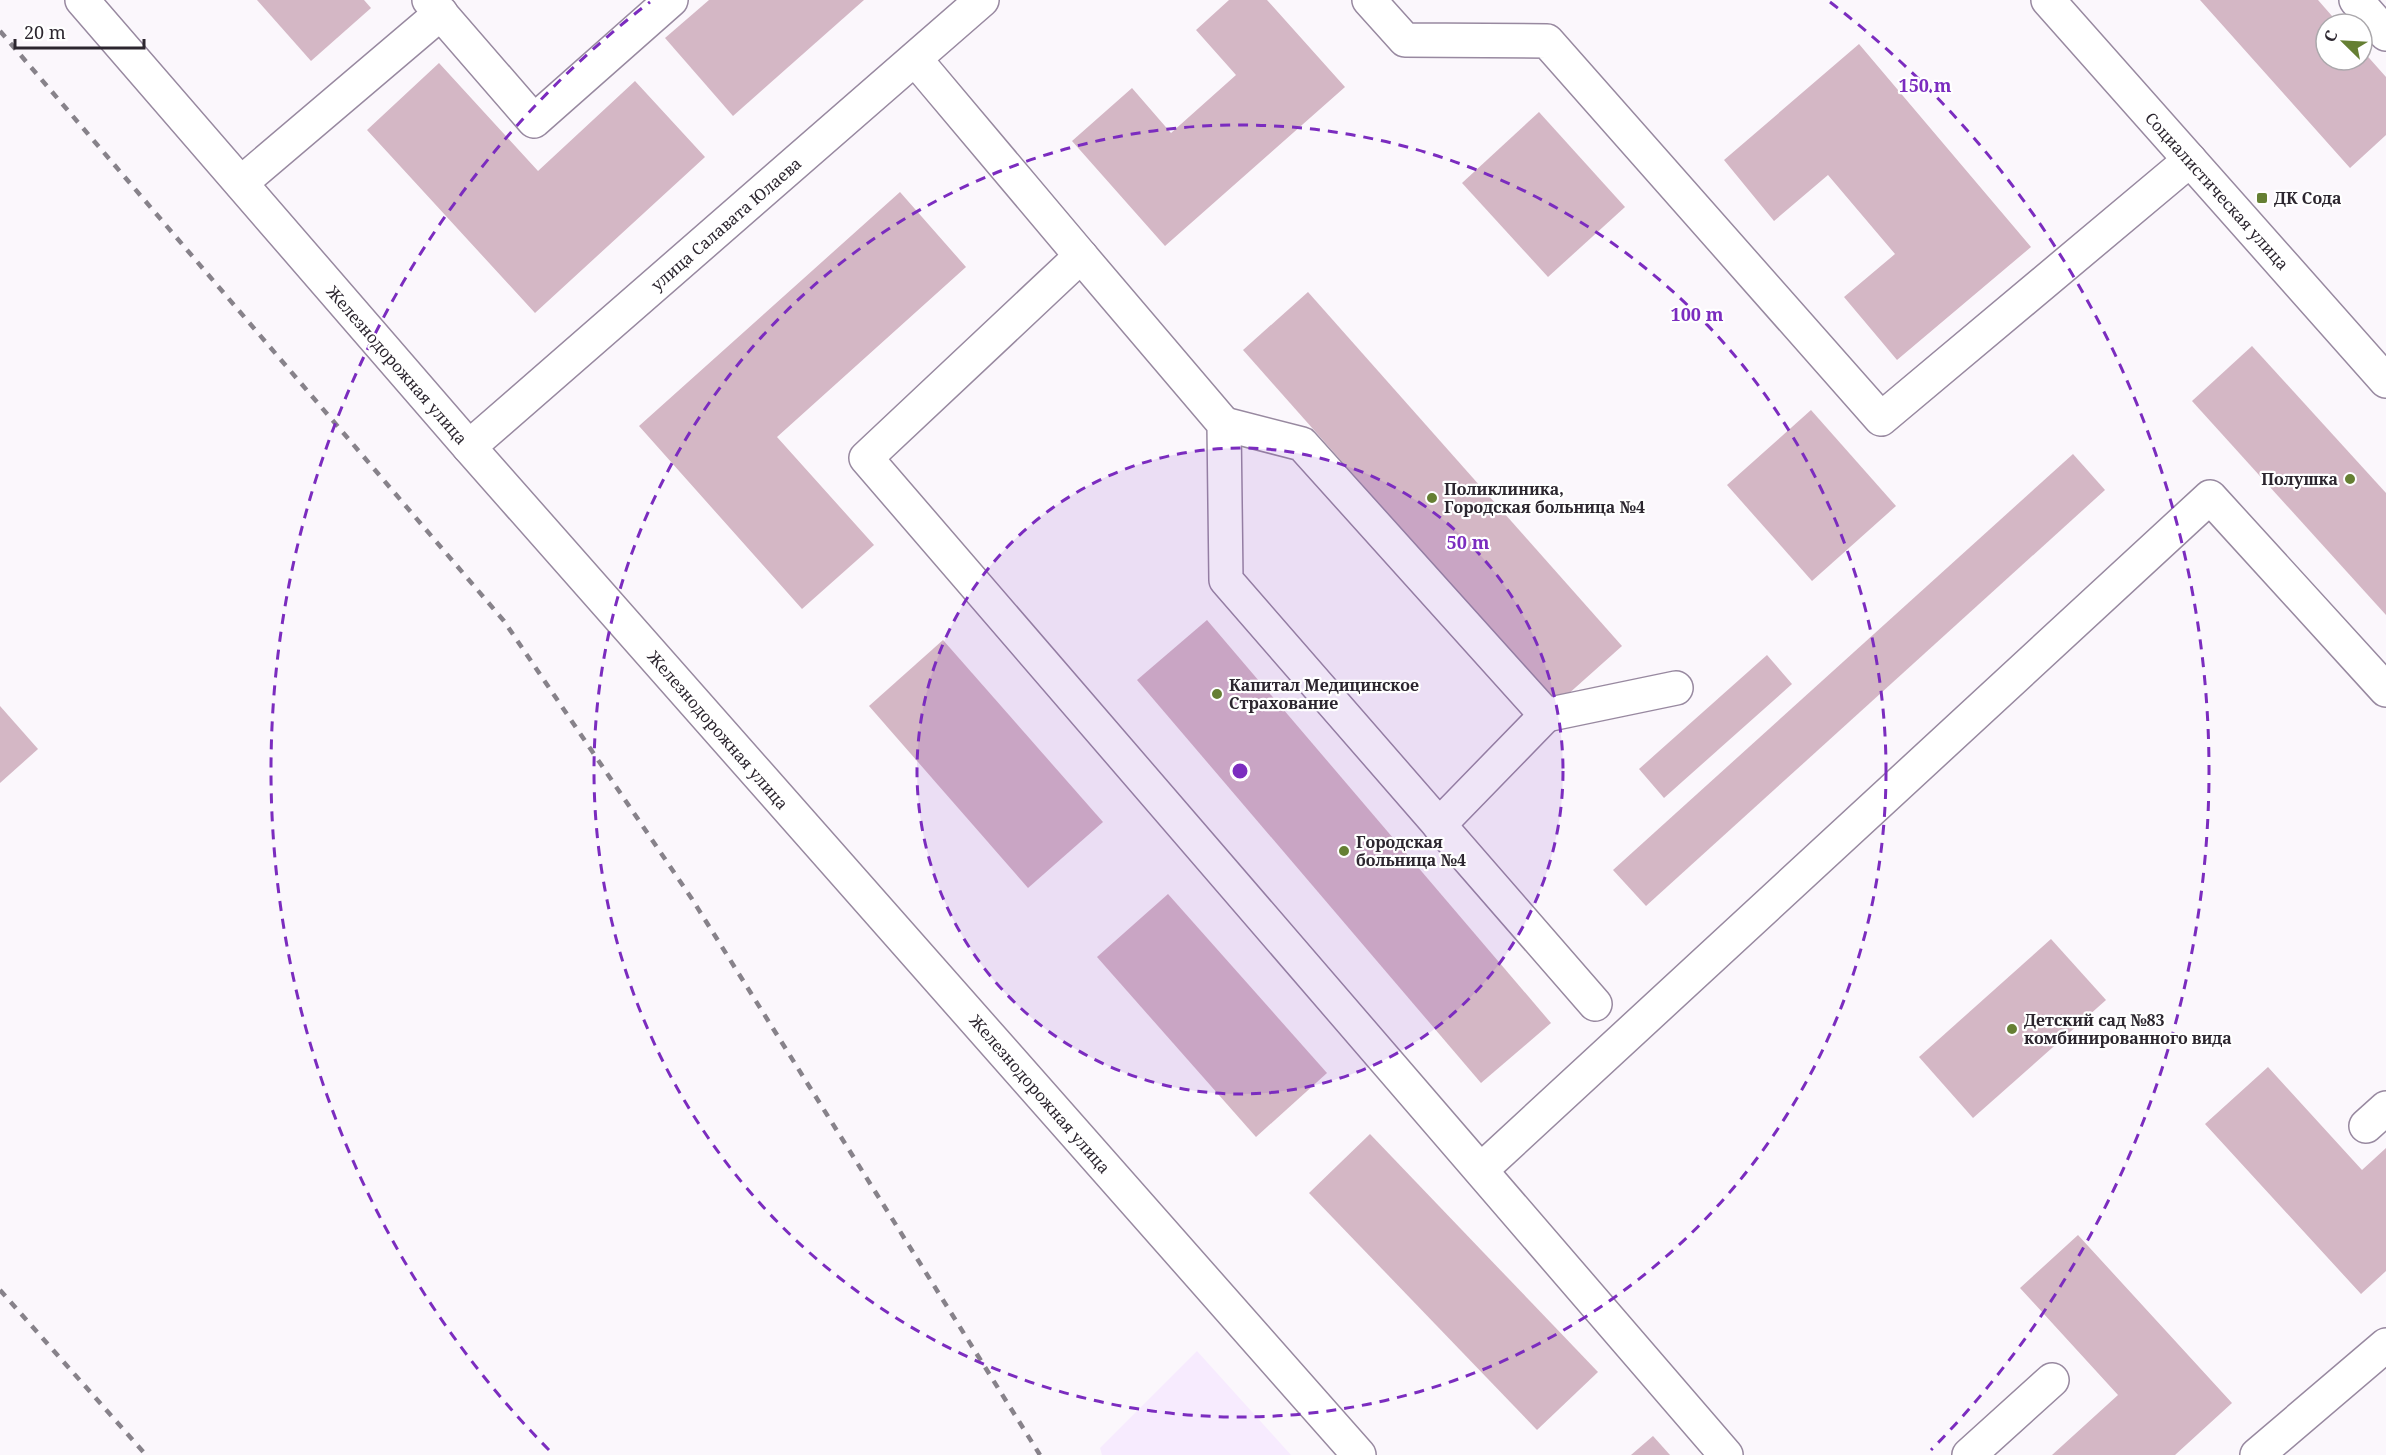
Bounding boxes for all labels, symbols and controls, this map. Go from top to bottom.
scale bar [15,12,144,50]
north arrow [2314,12,2374,72]
text: 20 m [24,20,66,44]
text: С [2318,27,2342,45]
text: 150 m [1899,73,1952,97]
street label: Социалистическая улица [2140,107,2294,275]
street label: улица Салавата Юлаева [646,152,806,296]
place label: ДК Сода [2274,187,2342,209]
marker: ДК Сода [2255,191,2269,205]
street label: Железнодорожная улица [321,280,472,449]
text: 100 m [1671,302,1724,326]
place label: Полушка [2261,468,2338,490]
marker: Полушка [2343,472,2357,486]
place label: Поликлиника, Городская больница №4 [1444,478,1645,518]
marker: Поликлиника, Городская больница №4 [1425,491,1439,505]
text: 50 m [1447,530,1490,554]
street label: Железнодорожная улица [642,645,793,814]
place label: Капитал Медицинское Страхование [1229,674,1419,714]
marker: Капитал Медицинское Страхование [1210,687,1224,701]
centre of rings [1230,761,1250,781]
place label: Городская больница №4 [1356,831,1466,871]
marker: Городская больница №4 [1337,844,1351,858]
street label: Железнодорожная улица [964,1009,1115,1178]
place label: Детский сад №83 комбинированного вида [2024,1009,2232,1049]
marker: Детский сад №83 комбинированного вида [2005,1022,2019,1036]

